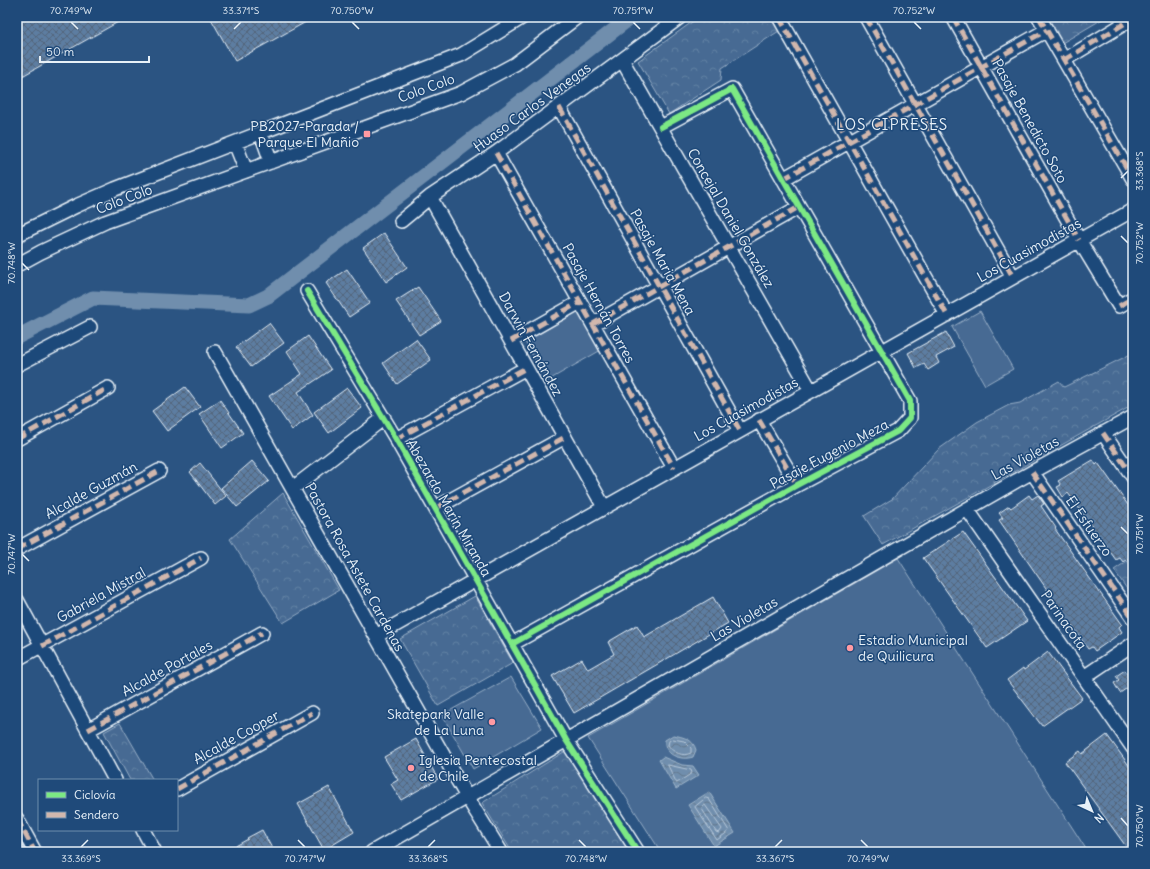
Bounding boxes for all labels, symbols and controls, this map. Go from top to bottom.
text: 70.749°W [50,4,92,17]
text: 33.371°S [223,4,260,17]
text: 70.750°W [330,4,374,17]
text: 70.751°W [613,4,653,17]
text: 70.752°W [893,4,935,17]
scale bar [40,38,149,64]
text: 50 m [46,44,75,59]
street label: Pasaje Benedicto Soto [988,56,1072,186]
street label: Huaso Carlos Venegas [470,58,594,156]
street label: Colo Colo [395,69,457,107]
district label: LOS CIPRESES [836,115,948,134]
place label: PB2027-Parada / Parque El Mañio [250,117,359,151]
marker: PB2027-Parada / Parque El Mañio [362,129,372,139]
street label: Concejal Daniel González [684,145,779,291]
text: 33.368°S [1133,151,1146,191]
street label: Colo Colo [93,180,155,218]
street label: Pasaje Maria Mena [626,206,700,318]
street label: Los Cuasimodistas [974,214,1084,286]
text: 70.752°W [1133,222,1146,264]
street label: Pasaje Hernán Torres [559,240,639,366]
text: 70.748°W [5,242,18,284]
street label: Darwin Fernández [495,289,567,399]
street label: Los Cuasimodistas [691,373,801,445]
street label: Pasaje Eugenio Meza [767,415,891,493]
street label: Las Violetas [988,432,1062,484]
street label: Abezardo Marín Miranda [402,436,496,580]
street label: Alcalde Guzmán [42,457,140,523]
street label: Pastora Rosa Astete Cardenas [301,480,409,654]
street label: El Esfuerzo [1062,492,1116,560]
text: 70.751°W [1133,514,1146,554]
text: 70.747°W [5,533,18,575]
street label: Gabriela Mistral [53,563,149,627]
street label: Parinacota [1037,587,1091,653]
street label: Las Violetas [707,593,781,645]
place label: Estadio Municipal de Quilicura [858,631,968,665]
street label: Alcalde Portales [119,636,215,700]
marker: Estadio Municipal de Quilicura [845,643,855,653]
place label: Skatepark Valle de La Luna [387,705,484,739]
street label: Alcalde Cooper [190,706,282,768]
marker: Skatepark Valle de La Luna [487,717,497,727]
place label: Iglesia Pentecostal de Chile [419,751,537,785]
marker: Iglesia Pentecostal de Chile [406,763,416,773]
legend [38,779,178,831]
text: Ciclovía [74,787,116,802]
north arrow [1072,791,1112,831]
text: 70.750°W [1133,804,1146,848]
text: Sendero [74,807,119,822]
text: N [1091,811,1107,826]
text: 33.369°S [61,852,101,865]
text: 70.747°W [284,852,326,865]
text: 33.368°S [408,852,448,865]
text: 70.748°W [565,852,607,865]
text: 33.367°S [756,852,795,865]
text: 70.749°W [847,852,889,865]

